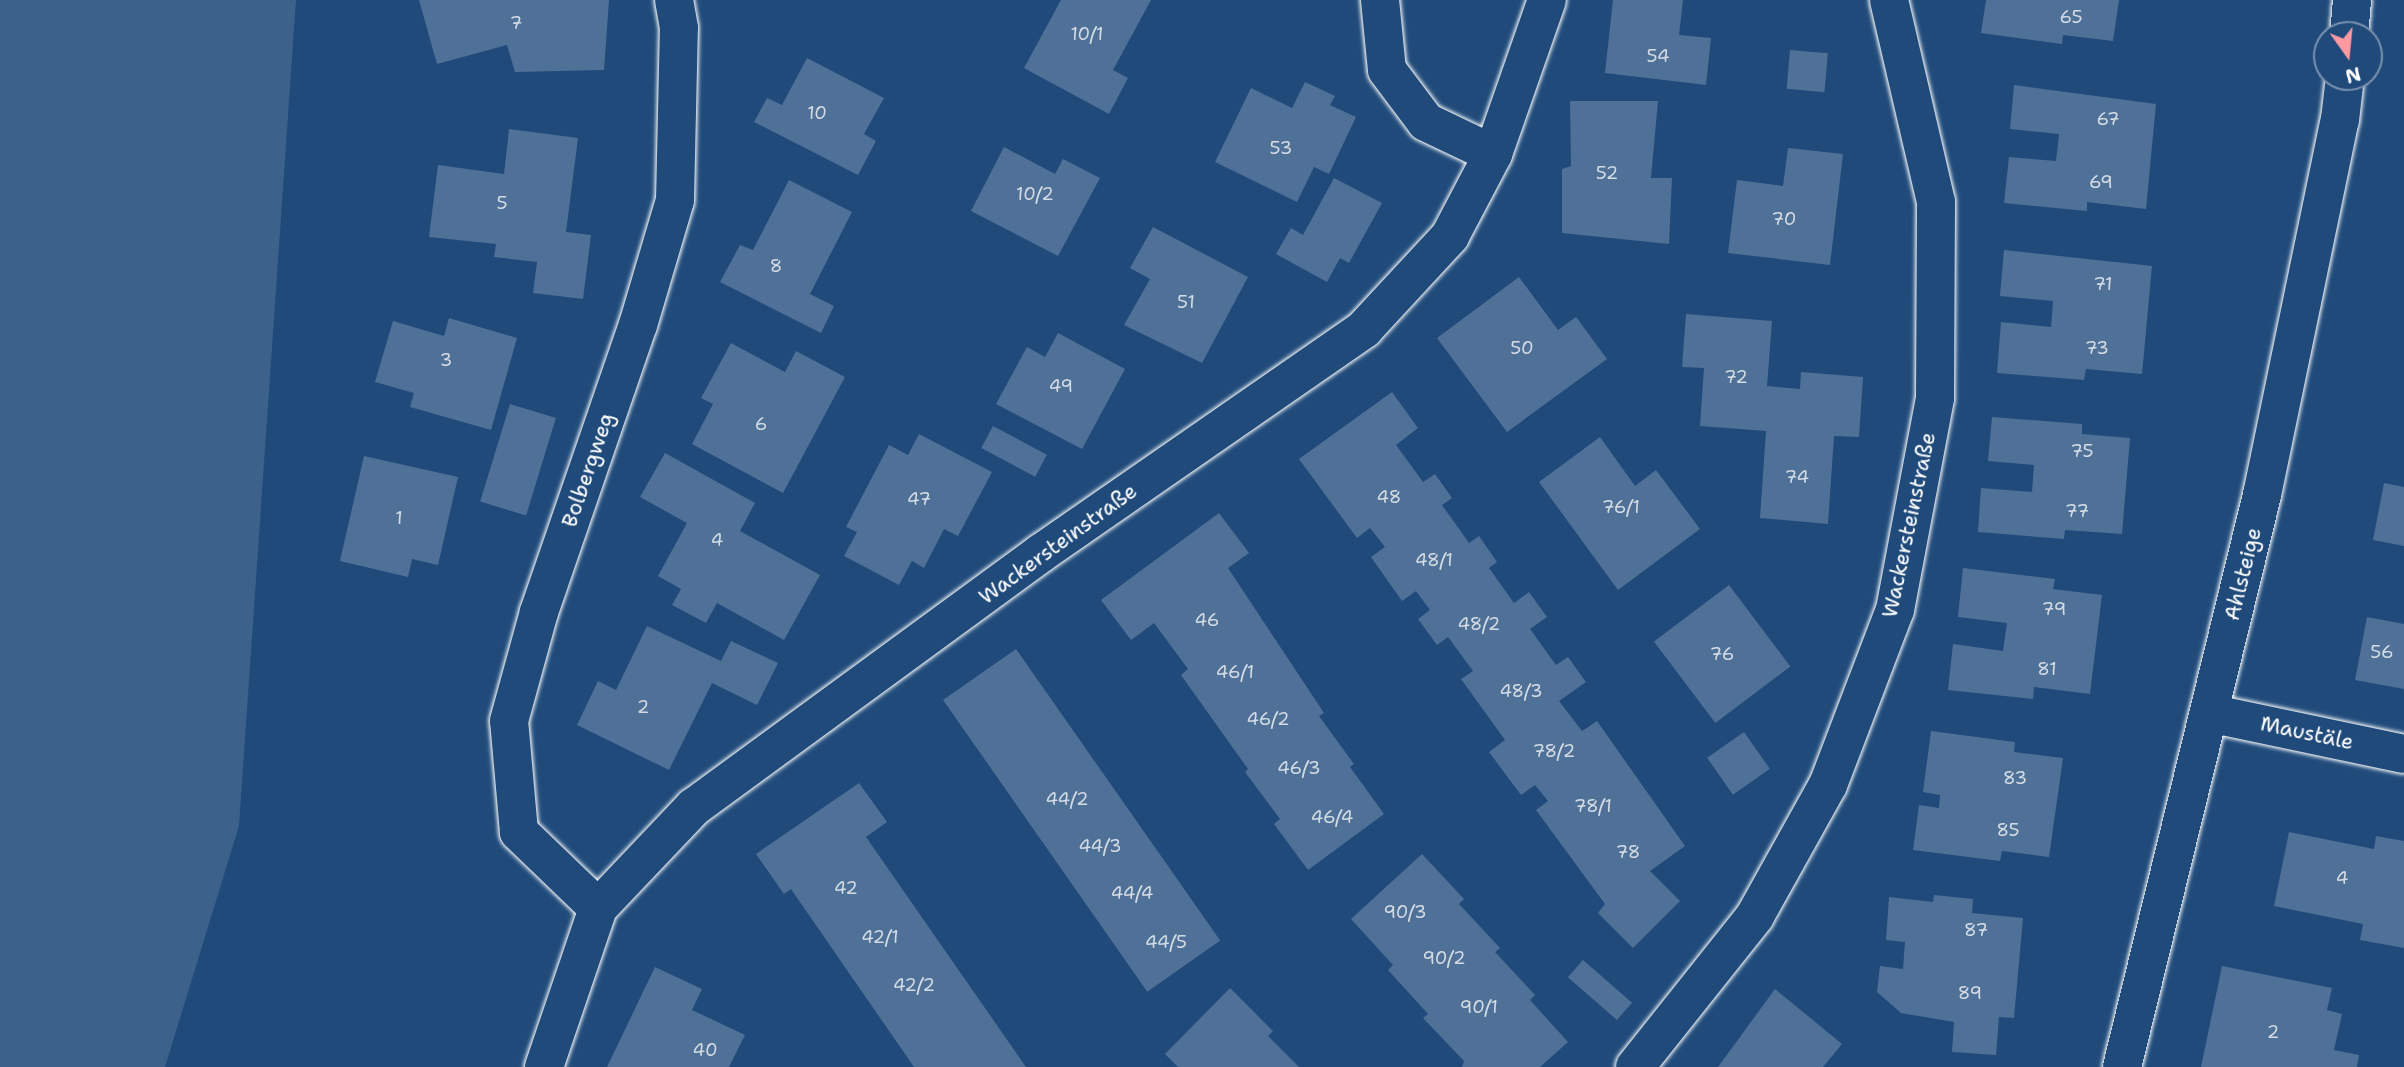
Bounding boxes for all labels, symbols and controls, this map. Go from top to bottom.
house number: 65 [2060,6,2082,28]
house number: 7 [510,12,522,34]
north arrow [2313,21,2383,91]
house number: 10/1 [1071,23,1103,45]
house number: 54 [1646,45,1670,67]
text: N [2343,61,2364,89]
house number: 10 [807,102,827,124]
house number: 67 [2096,108,2120,130]
house number: 53 [1270,137,1292,159]
house number: 52 [1596,162,1618,184]
house number: 69 [2089,171,2113,193]
house number: 10/2 [1016,183,1054,205]
house number: 5 [496,192,508,214]
house number: 70 [1772,208,1796,230]
house number: 8 [770,255,782,277]
house number: 71 [2093,273,2113,295]
house number: 51 [1177,291,1195,313]
house number: 50 [1510,337,1534,359]
house number: 73 [2085,337,2109,359]
house number: 3 [440,349,452,371]
house number: 72 [1724,366,1748,388]
house number: 49 [1049,375,1073,397]
street label: Bolbergweg [557,410,619,530]
house number: 6 [755,413,767,435]
street label: Wackersteinstraße [1877,430,1941,620]
house number: 75 [2071,440,2093,462]
house number: 74 [1785,466,1809,488]
street label: Wackersteinstraße [974,478,1142,610]
house number: 48 [1377,486,1401,508]
house number: 47 [907,488,931,510]
house number: 76/1 [1602,496,1640,518]
house number: 77 [2065,500,2089,522]
house number: 1 [395,507,403,529]
street label: Ahlsteige [2219,525,2267,623]
house number: 4 [711,529,723,551]
house number: 48/1 [1415,549,1453,571]
house number: 79 [2042,598,2066,620]
house number: 46 [1195,609,1219,631]
house number: 48/2 [1458,613,1500,635]
house number: 56 [2370,641,2394,663]
house number: 76 [1710,643,1734,665]
house number: 81 [2037,658,2057,680]
house number: 46/1 [1216,661,1254,683]
house number: 48/3 [1499,680,1543,702]
house number: 2 [637,696,649,718]
house number: 46/2 [1246,708,1290,730]
street label: Maustäle [2258,711,2356,755]
house number: 78/2 [1533,740,1575,762]
house number: 46/3 [1277,757,1321,779]
house number: 83 [2003,767,2027,789]
house number: 44/2 [1045,788,1089,810]
house number: 78/1 [1574,795,1612,817]
house number: 46/4 [1311,806,1353,828]
house number: 85 [1996,819,2020,841]
house number: 44/3 [1078,835,1122,857]
house number: 78 [1616,841,1640,863]
house number: 4 [2336,867,2348,889]
house number: 42 [834,877,858,899]
house number: 44/4 [1111,882,1153,904]
house number: 90/3 [1383,901,1427,923]
house number: 87 [1964,919,1988,941]
house number: 42/1 [861,926,899,948]
house number: 44/5 [1145,931,1187,953]
house number: 90/2 [1422,947,1466,969]
house number: 42/2 [893,974,935,996]
house number: 89 [1958,982,1982,1004]
house number: 90/1 [1460,996,1498,1018]
house number: 2 [2267,1021,2279,1043]
house number: 40 [692,1039,718,1061]

